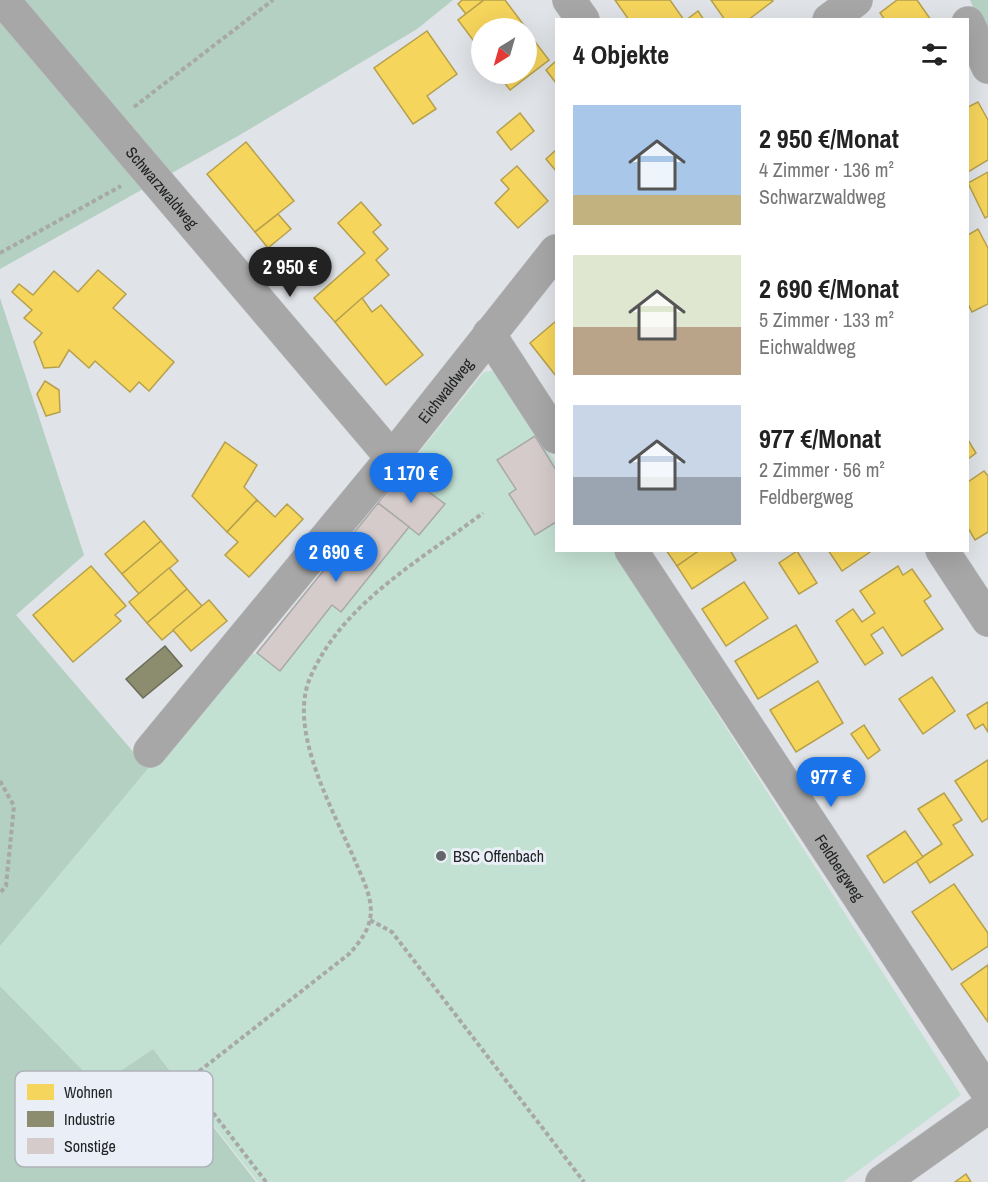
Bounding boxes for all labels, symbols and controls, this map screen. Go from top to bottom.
north arrow [471,18,537,84]
map controls [471,18,537,84]
text: 4 Objekte [573,37,669,72]
icon: filters [918,38,951,71]
text: 2 950 €/Monat [759,121,899,156]
icon: home [621,129,693,201]
street label: Schwarzwaldweg [121,142,204,234]
text: 4 Zimmer · 136 m² [759,156,894,183]
text: Schwarzwaldweg [759,183,886,210]
pin: 2 950 € [235,247,345,298]
text: 2 950 € [263,253,317,280]
text: 2 690 €/Monat [759,271,899,306]
icon: home [621,279,693,351]
text: 5 Zimmer · 133 m² [759,306,894,333]
text: Eichwaldweg [759,333,856,360]
street label: Eichwaldweg [413,353,478,428]
text: 977 €/Monat [759,421,881,456]
icon: home [621,429,693,501]
pin: 1 170 € [356,453,466,504]
text: 2 Zimmer · 56 m² [759,456,885,483]
text: 1 170 € [384,459,438,486]
text: Feldbergweg [759,483,853,510]
pin: 2 690 € [281,532,391,583]
text: 2 690 € [309,538,363,565]
pin: 977 € [789,757,873,808]
text: 977 € [810,763,852,790]
street label: Feldbergweg [810,830,870,906]
place label: BSC Offenbach [453,845,544,867]
marker: BSC Offenbach [434,849,448,863]
legend [15,1071,213,1167]
text: Wohnen [64,1081,113,1103]
text: Industrie [64,1108,115,1130]
text: Sonstige [64,1135,116,1157]

